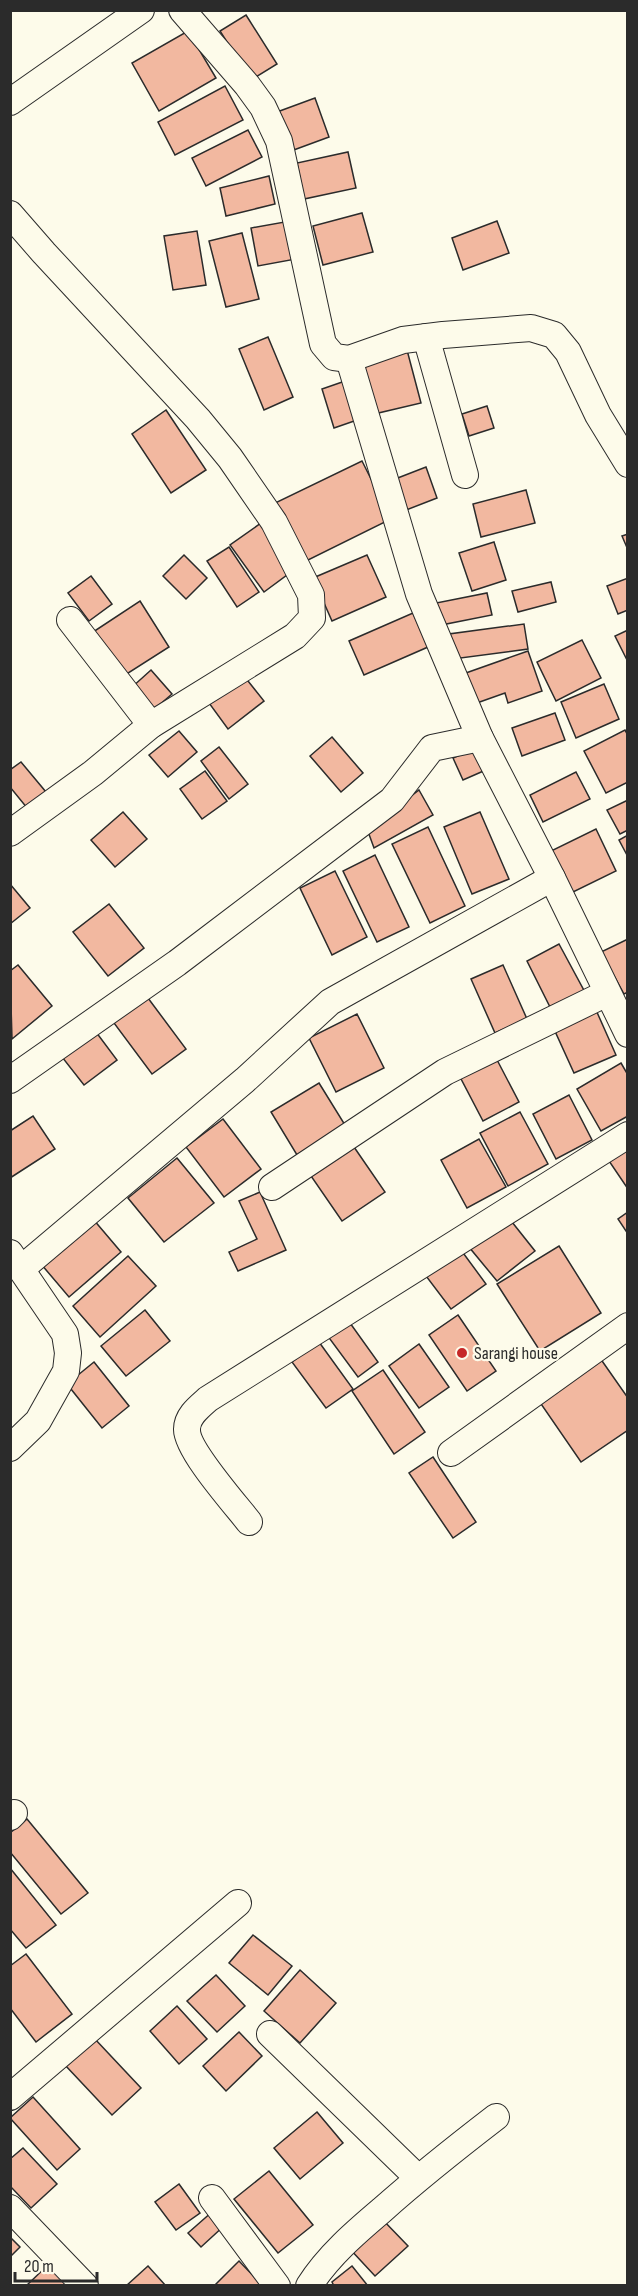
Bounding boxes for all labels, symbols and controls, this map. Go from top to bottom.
place label: Sarangi house [474,1343,558,1364]
marker: Sarangi house [455,1346,469,1360]
scale bar [15,2245,98,2283]
text: 20 m [24,2256,54,2277]

